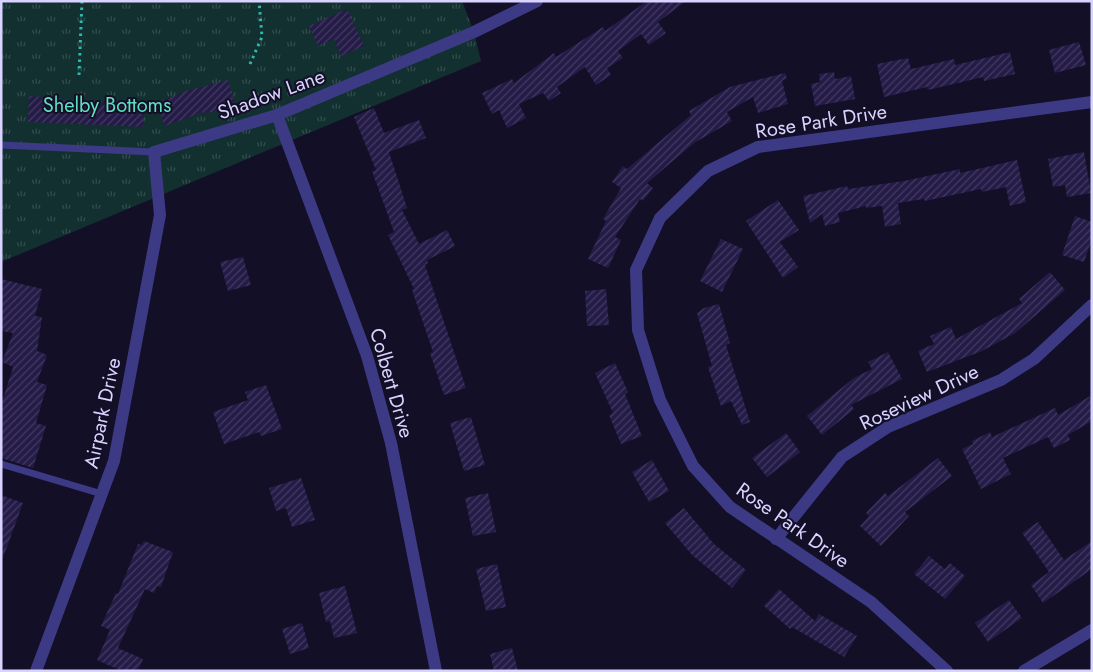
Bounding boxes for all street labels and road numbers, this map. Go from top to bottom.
street label: Shadow Lane [214,62,329,127]
street label: Rose Park Drive [753,97,889,146]
street label: Colbert Drive [362,325,421,441]
street label: Airpark Drive [77,355,128,471]
street label: Roseview Drive [855,357,983,438]
street label: Rose Park Drive [730,476,855,575]

